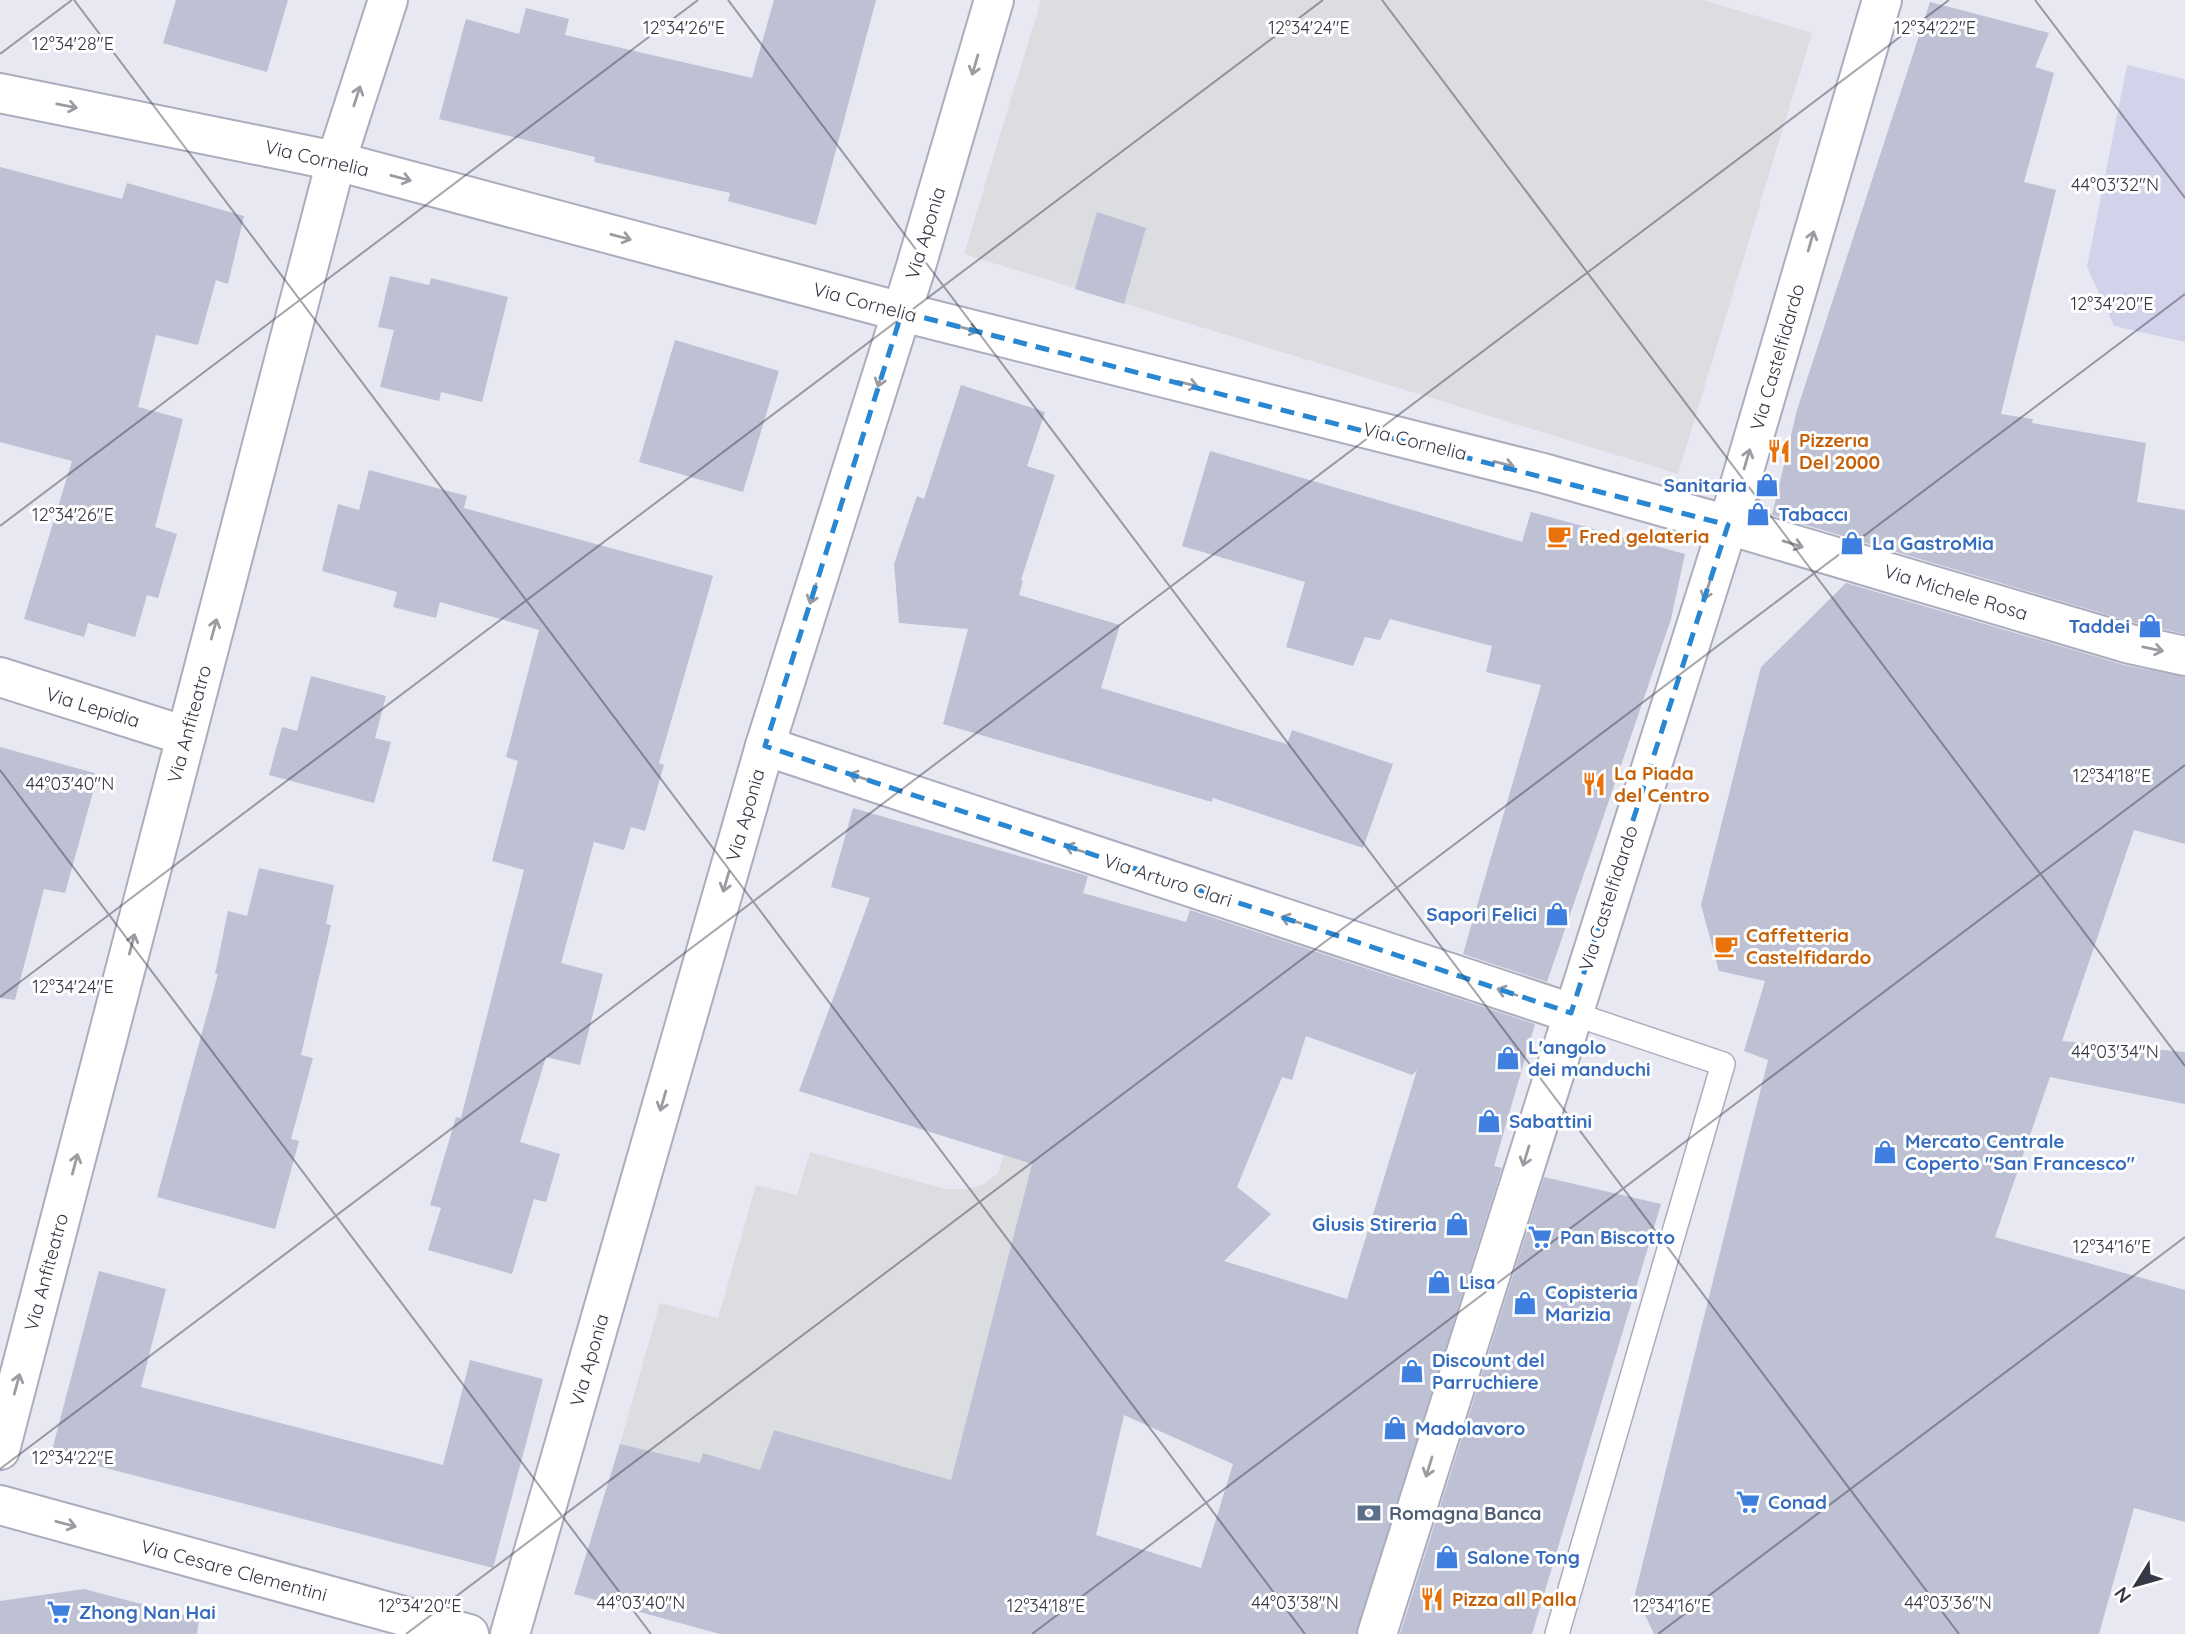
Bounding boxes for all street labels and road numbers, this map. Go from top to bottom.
street label: Via Cornelia [263,134,371,182]
street label: Via Aponia [900,184,950,282]
street label: Via Cornelia [811,277,919,327]
street label: Via Castelfidardo [1745,281,1809,433]
street label: Via Cornelia [1361,417,1469,465]
street label: Via Michele Rosa [1881,559,2031,625]
street label: Via Anfiteatro [162,662,216,786]
street label: Via Lepidia [43,681,143,733]
street label: Via Aponia [720,766,770,864]
street label: Via Castelfidardo [1573,822,1643,974]
street label: Via Arturo Clari [1101,848,1235,912]
street label: Via Anfiteatro [19,1210,73,1334]
street label: Via Aponia [564,1311,614,1409]
street label: Via Cesare Clementini [138,1534,330,1606]

